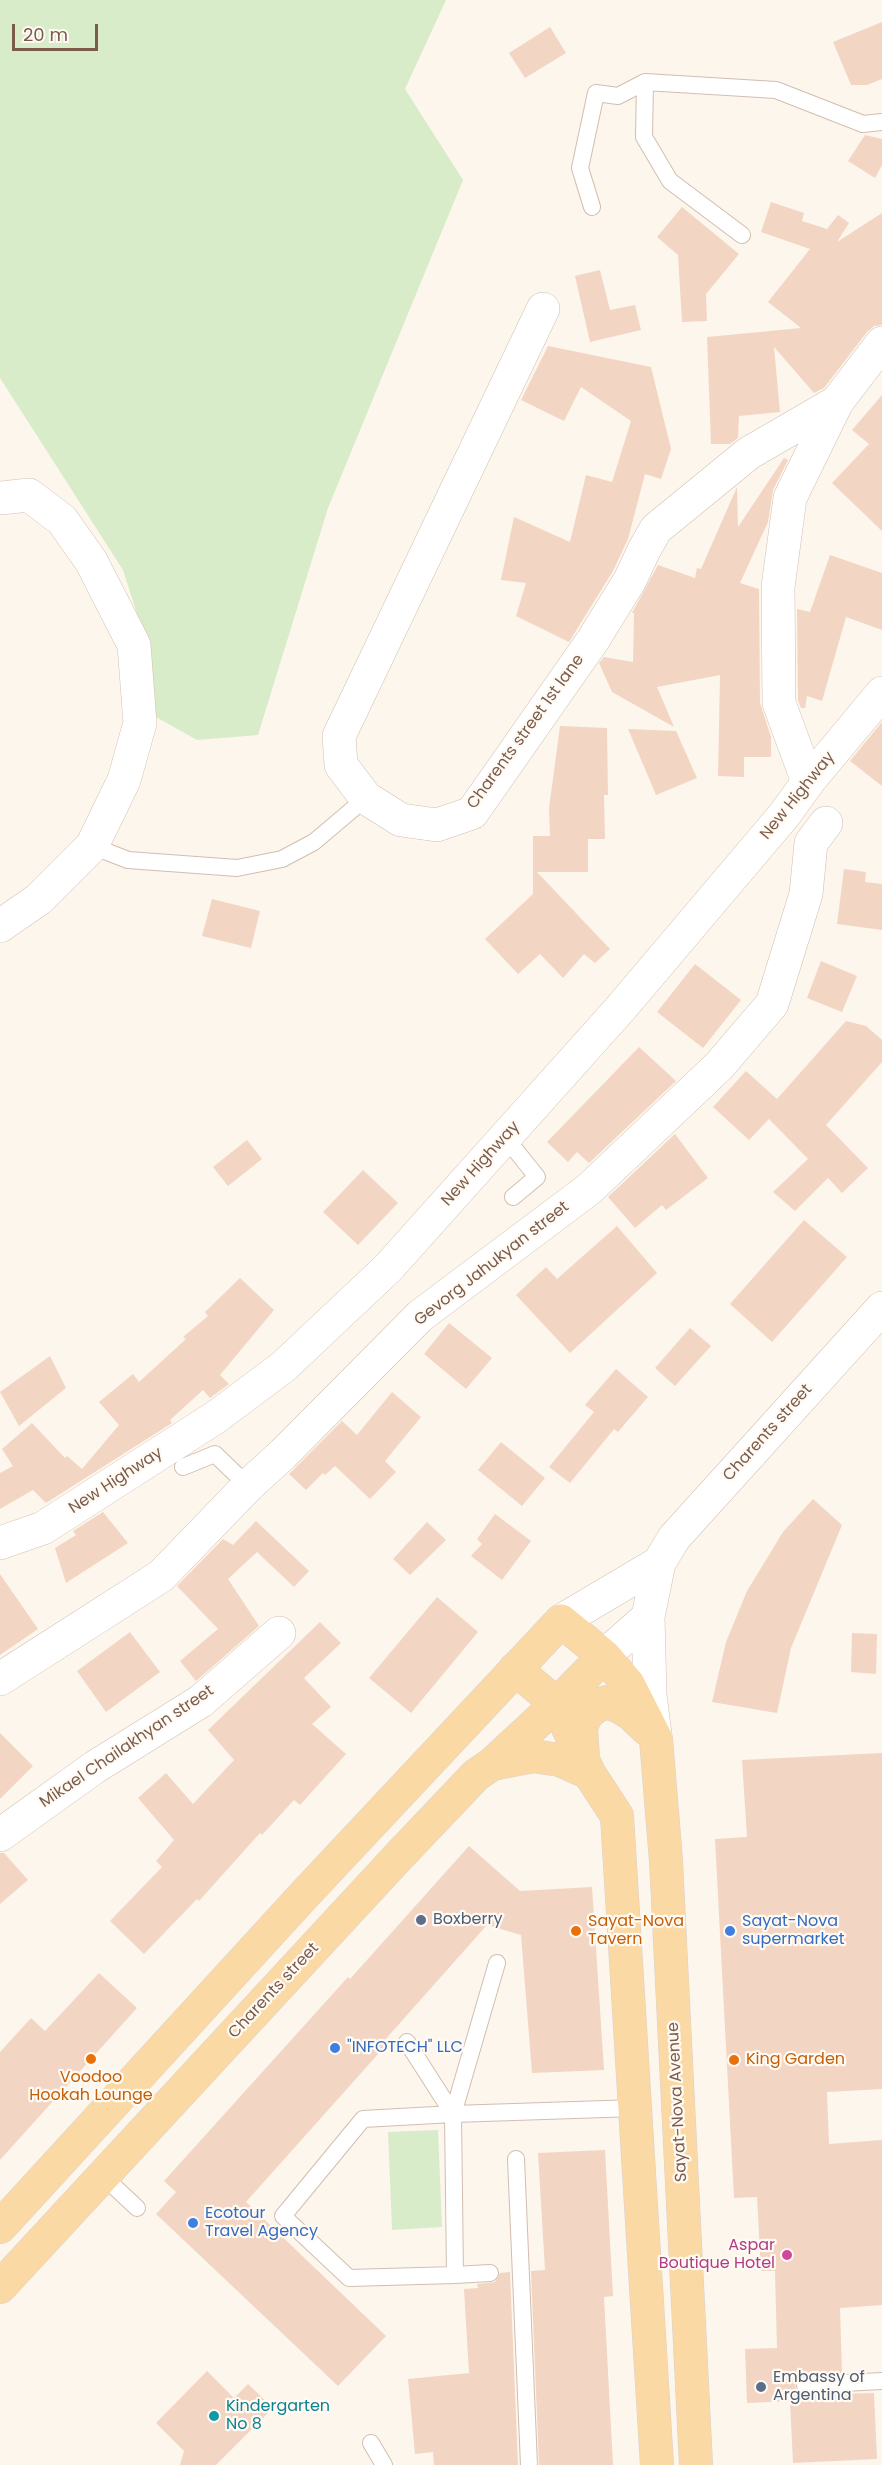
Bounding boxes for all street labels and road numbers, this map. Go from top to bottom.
street label: Charents street 1st lane [463,651,589,813]
street label: New Highway [757,748,839,844]
street label: New Highway [438,1118,524,1210]
street label: Gevorg Jahukyan street [411,1198,573,1330]
street label: Charents street [719,1381,817,1485]
street label: New Highway [66,1444,166,1518]
street label: Mikael Chailakhyan street [36,1682,218,1812]
street label: Charents street [225,1939,323,2043]
street label: Sayat-Nova Avenue [664,2021,692,2183]

